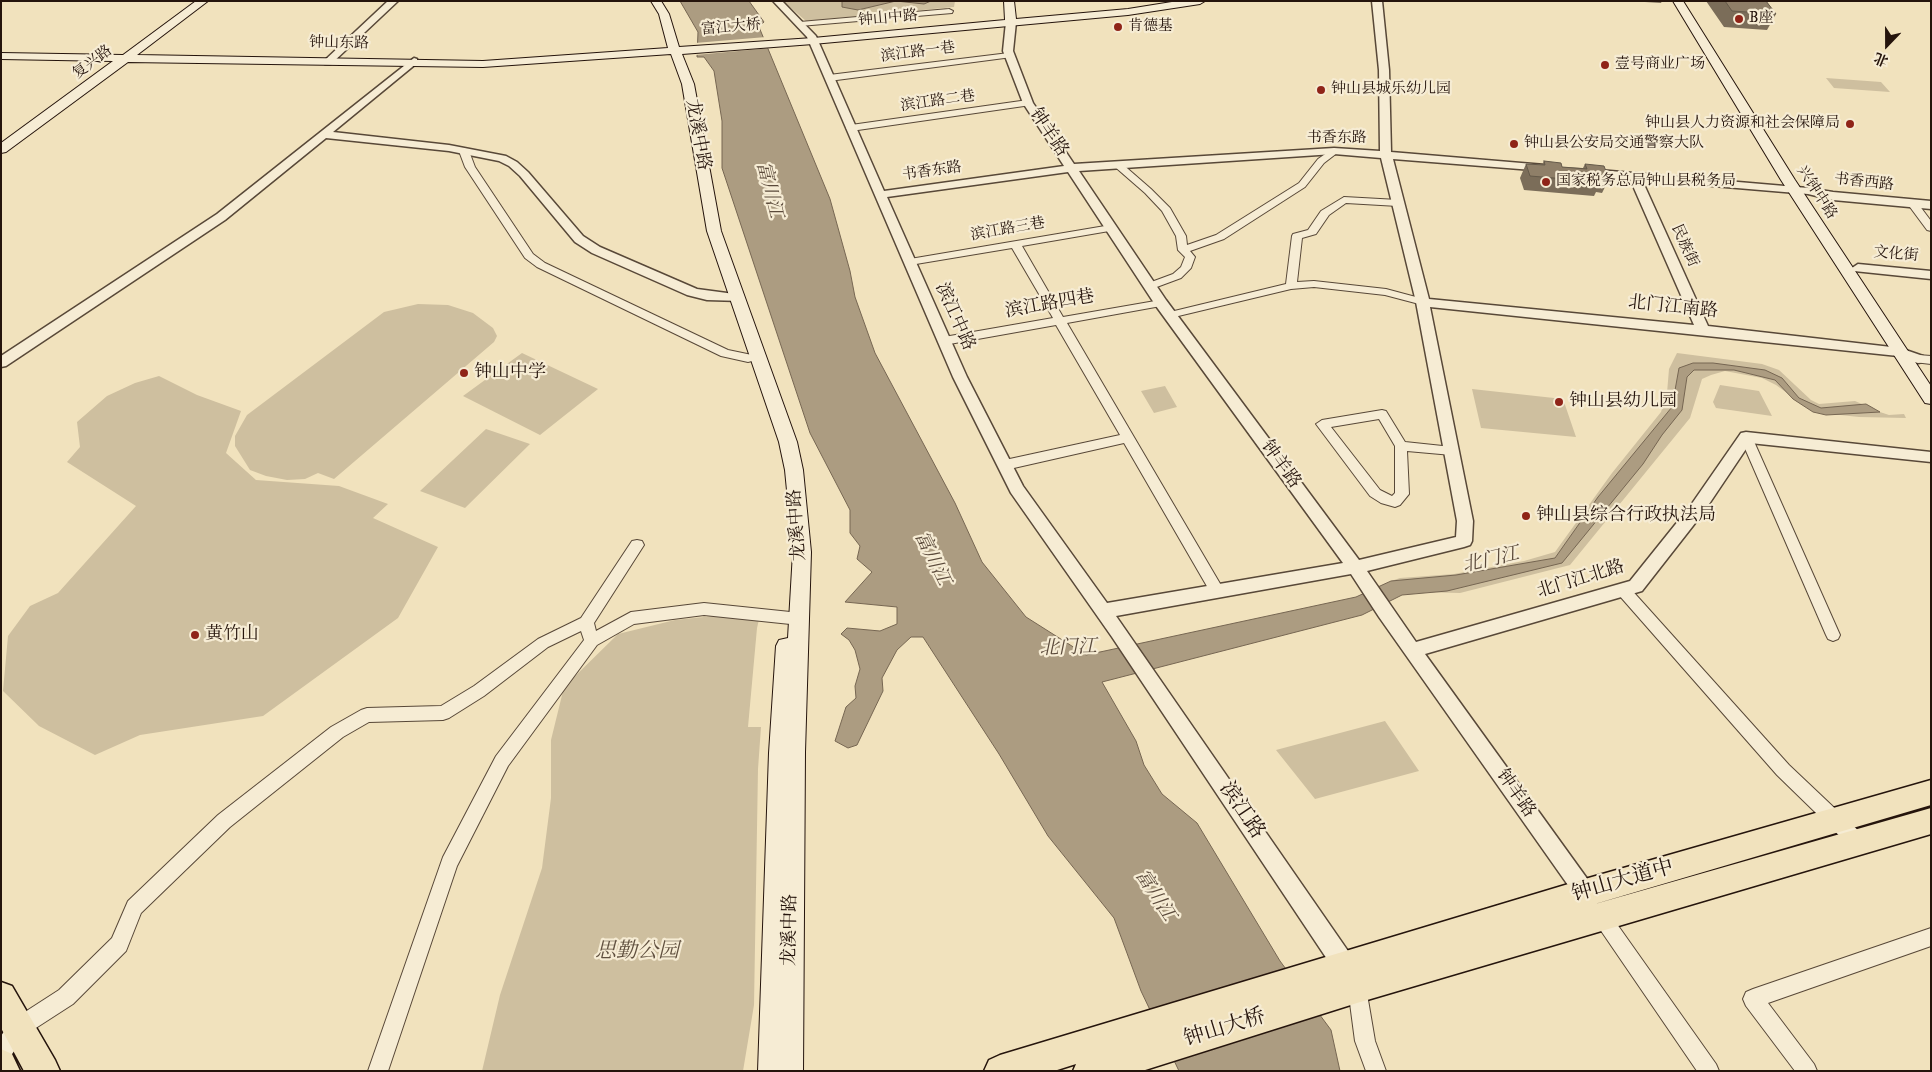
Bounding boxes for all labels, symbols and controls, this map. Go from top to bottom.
street label: 钟山中路 [857,7,919,31]
place label: B座 [1749,10,1773,28]
marker: B座 [1733,13,1745,25]
street label: 富江大桥 [700,16,762,40]
place label: 肯德基 [1128,18,1173,36]
north arrow [1862,20,1912,70]
marker: 肯德基 [1112,21,1124,33]
street label: 钟山东路 [309,34,369,54]
street label: 滨江路一巷 [880,39,956,67]
street label: 复兴路 [70,42,116,84]
text: 北 [1872,48,1891,70]
place label: 壹号商业广场 [1615,56,1705,74]
marker: 壹号商业广场 [1599,59,1611,71]
place label: 钟山县城乐幼儿园 [1331,81,1451,99]
marker: 钟山县城乐幼儿园 [1315,84,1327,96]
street label: 滨江路二巷 [900,88,976,116]
street label: 龙溪中路 [680,98,714,172]
street label: 钟羊路 [1024,105,1072,161]
place label: 钟山县人力资源和社会保障局 [1645,115,1840,133]
marker: 钟山县人力资源和社会保障局 [1844,118,1856,130]
street label: 书香东路 [1307,130,1367,148]
place label: 钟山县公安局交通警察大队 [1524,135,1704,153]
marker: 钟山县公安局交通警察大队 [1508,138,1520,150]
street label: 书香东路 [901,159,963,185]
water label: 富川江 [750,160,786,220]
street label: 兴钟中路 [1792,163,1840,223]
street label: 书香西路 [1833,171,1895,195]
place label: 国家税务总局钟山县税务局 [1556,173,1736,191]
marker: 国家税务总局钟山县税务局 [1540,176,1552,188]
street label: 滨江路三巷 [970,215,1046,245]
street label: 民族街 [1667,222,1701,270]
street label: 文化街 [1873,244,1919,266]
street label: 滨江中路 [929,280,979,354]
street label: 滨江路四巷 [1004,287,1096,323]
street label: 北门江南路 [1627,293,1719,323]
place label: 钟山中学 [474,362,546,384]
marker: 钟山中学 [458,367,470,379]
place label: 钟山县幼儿园 [1569,391,1677,413]
marker: 钟山县幼儿园 [1553,396,1565,408]
street label: 钟羊路 [1255,437,1305,493]
street label: 龙溪中路 [785,488,811,562]
place label: 钟山县综合行政执法局 [1536,505,1716,527]
marker: 钟山县综合行政执法局 [1520,510,1532,522]
water label: 富川江 [908,528,954,590]
water label: 北门江 [1461,543,1521,579]
street label: 北门江北路 [1535,557,1627,603]
place label: 黄竹山 [205,624,259,646]
marker: 黄竹山 [189,629,201,641]
water label: 北门江 [1039,637,1097,661]
street label: 钟羊路 [1491,766,1539,822]
street label: 滨江路 [1213,778,1269,844]
street label: 钟山大道中 [1569,855,1677,909]
water label: 富川江 [1129,866,1179,926]
street label: 龙溪中路 [780,894,802,966]
park label: 思勤公园 [595,940,679,966]
street label: 钟山大桥 [1181,1005,1269,1053]

